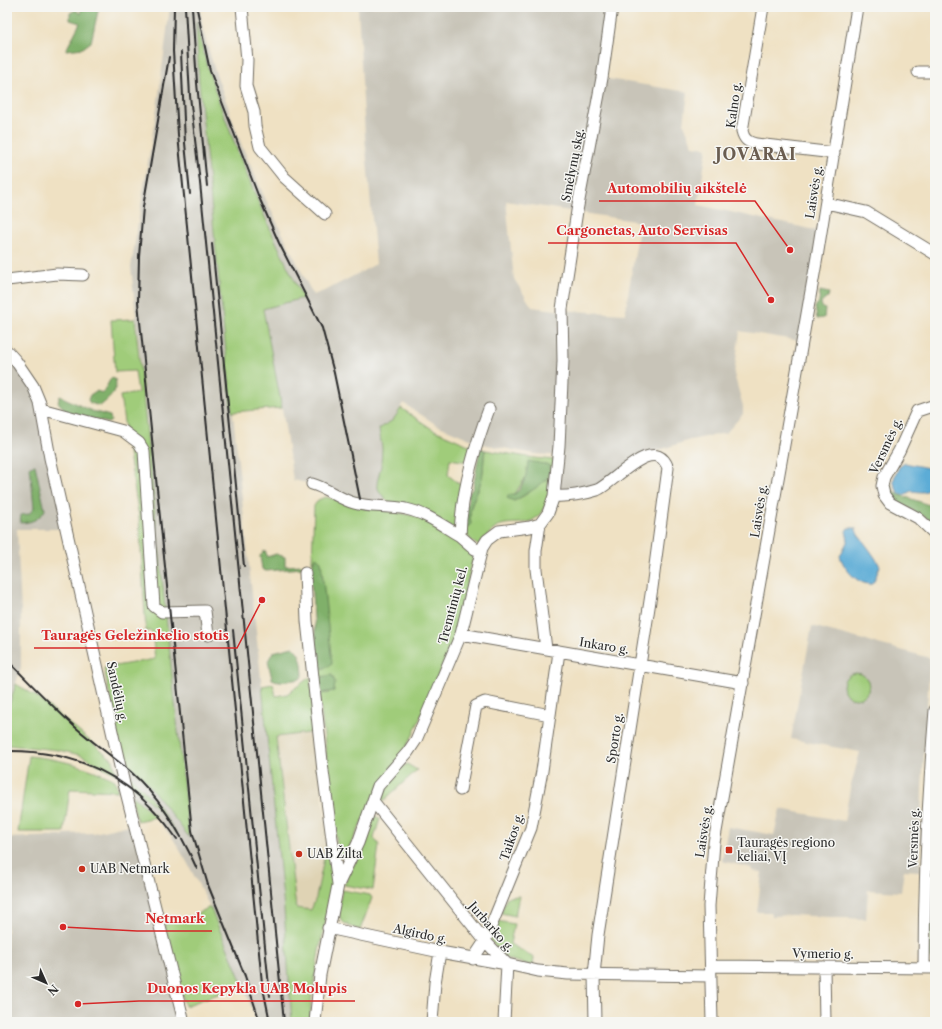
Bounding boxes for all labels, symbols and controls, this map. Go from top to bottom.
street label: Kalno g. [723,81,744,129]
street label: Smėlynų skg. [558,127,587,203]
district label: JOVARAI [712,144,797,164]
street label: Laisvės g. [802,164,825,220]
callout: Automobilių aikštelė [599,176,755,201]
text: Automobilių aikštelė [606,180,747,196]
callout: Cargonetas, Auto Servisas [548,218,736,243]
text: Cargonetas, Auto Servisas [556,222,728,238]
street label: Versmės g. [866,415,905,477]
street label: Laisvės g. [747,483,770,539]
street label: Tremtinių kel. [435,564,470,646]
callout: Tauragės Geležinkelio stotis [34,623,237,648]
text: Tauragės Geležinkelio stotis [41,627,229,643]
street label: Inkaro g. [578,634,630,657]
street label: Sandėlių g. [104,660,131,724]
street label: Sporto g. [603,711,626,764]
street label: Laisvės g. [692,803,715,859]
street label: Versmės g. [905,808,922,869]
street label: Taikos g. [496,811,527,863]
place label: Tauragės regiono keliai, VĮ [737,835,835,864]
place label: UAB Žilta [307,845,363,861]
marker: Tauragės regiono keliai, VĮ [724,845,734,855]
marker: UAB Žilta [294,849,304,859]
place label: UAB Netmark [90,861,170,876]
marker: UAB Netmark [77,864,87,874]
street label: Jurbarko g. [464,897,517,955]
callout: Netmark [137,906,212,931]
text: Netmark [145,910,205,926]
street label: Algirdo g. [391,920,448,947]
street label: Vymerio g. [791,945,854,962]
north arrow [26,963,66,1003]
callout: Duonos Kepykla UAB Molupis [139,976,355,1001]
text: Duonos Kepykla UAB Molupis [147,980,347,996]
text: N [44,982,61,999]

